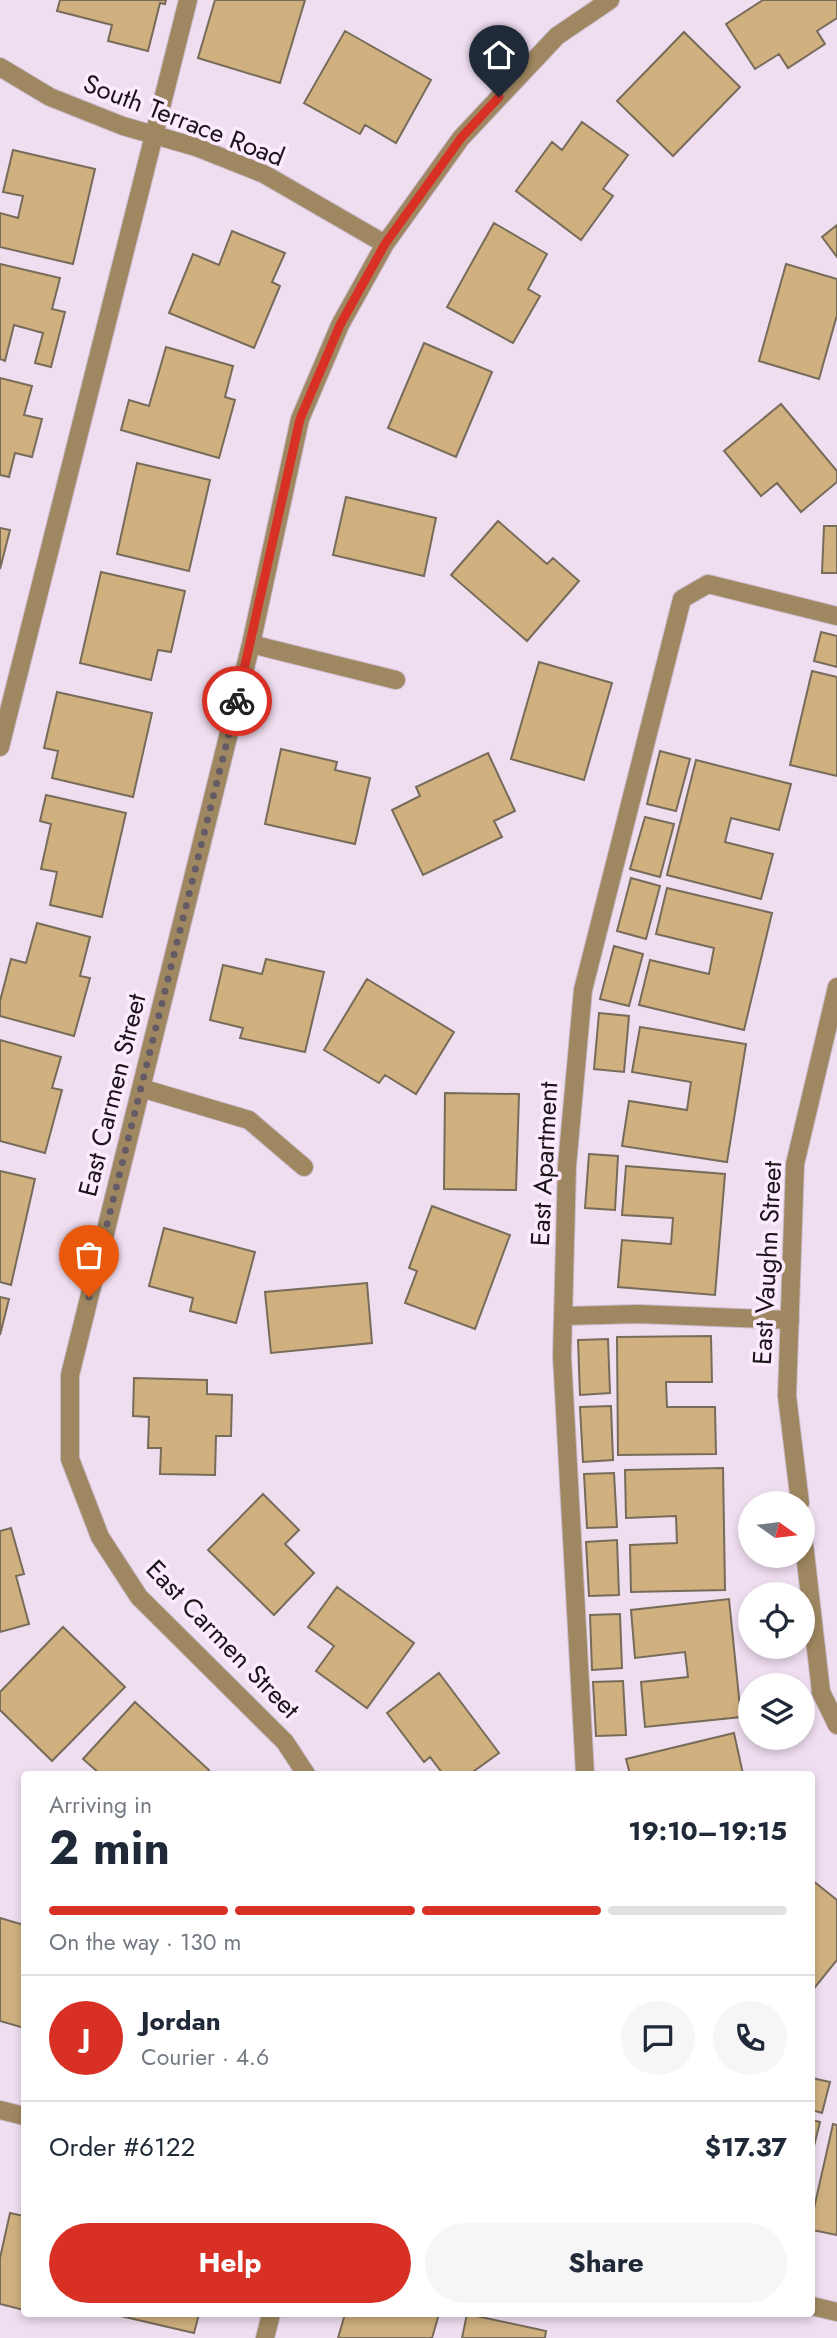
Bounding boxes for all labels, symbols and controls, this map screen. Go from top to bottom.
pin [469,25,529,97]
icon: home [480,36,518,74]
street label: South Terrace Road [78,64,290,176]
courier [202,666,272,736]
icon: bike [218,682,256,720]
street label: East Carmen Street [68,989,156,1200]
street label: East Apartment [521,1080,567,1247]
street label: East Vaughn Street [743,1159,791,1366]
pin [59,1225,119,1297]
icon: bag [70,1236,108,1274]
north arrow [738,1491,816,1568]
map controls [738,1491,815,1750]
street label: East Carmen Street [137,1551,309,1727]
button: locate [738,1582,815,1659]
button: layers [738,1673,815,1750]
text: Arriving in [49,1788,152,1822]
text: 19:10–19:15 [628,1812,787,1850]
text: 2 min [49,1815,170,1881]
text: On the way · 130 m [49,1925,241,1959]
button: chat [621,2001,695,2075]
button: phone [713,2001,787,2075]
text: Jordan [141,2002,221,2040]
text: J [82,2019,90,2057]
text: Courier · 4.6 [141,2040,269,2074]
text: Order #6122 [49,2128,195,2166]
text: $17.37 [705,2128,787,2166]
button: Help [49,2223,411,2303]
button: Share [425,2223,787,2303]

